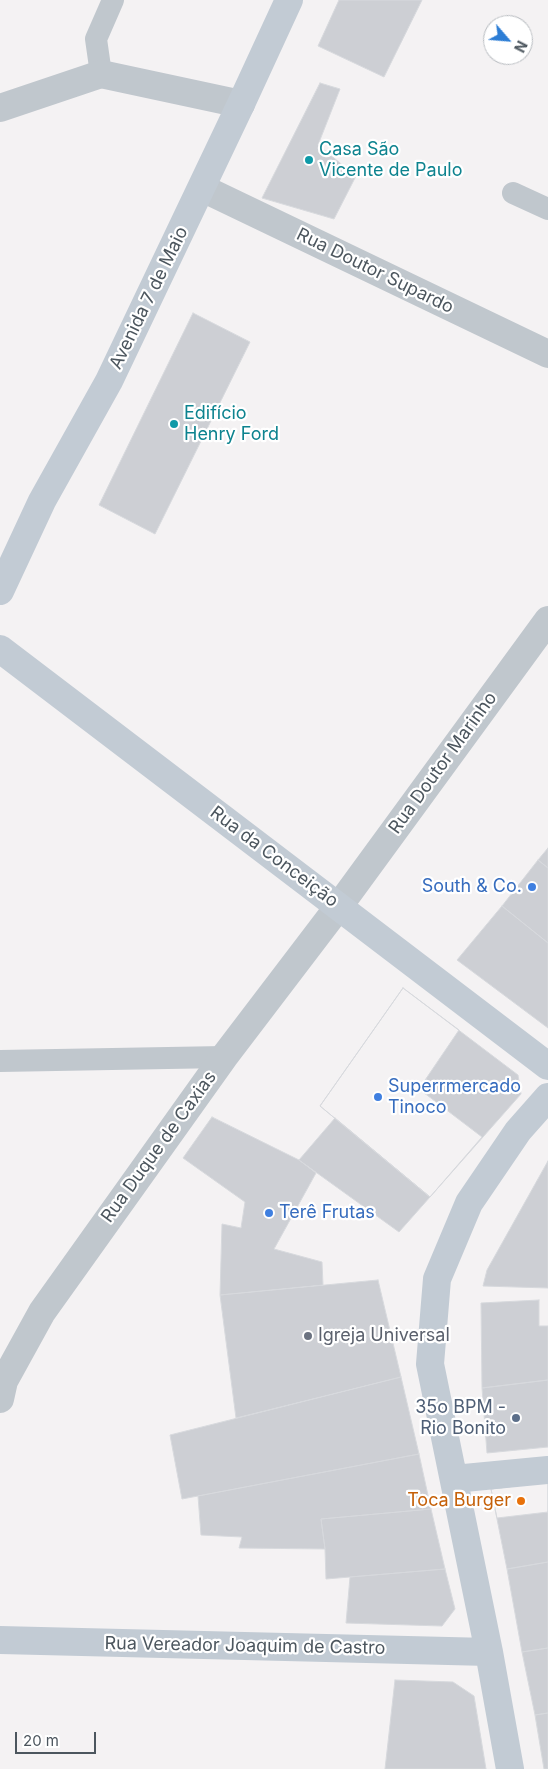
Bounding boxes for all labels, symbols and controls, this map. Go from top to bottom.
north arrow [483,15,533,65]
text: N [511,38,531,55]
place label: Casa São Vicente de Paulo [319,139,462,182]
marker: Casa São Vicente de Paulo [303,154,315,166]
street label: Avenida 7 de Maio [105,223,193,373]
street label: Rua Doutor Supardo [293,224,457,318]
place label: Edifício Henry Ford [184,403,279,446]
marker: Edifício Henry Ford [168,418,180,430]
street label: Rua Doutor Marinho [384,688,502,838]
street label: Rua da Conceição [206,802,342,912]
place label: South & Co. [422,876,522,898]
marker: South & Co. [526,881,538,893]
street label: Rua Duque de Caxias [97,1067,221,1227]
place label: Superrmercado Tinoco [388,1076,521,1118]
marker: Superrmercado Tinoco [372,1091,384,1103]
place label: Terê Frutas [279,1202,375,1224]
marker: Terê Frutas [263,1207,275,1219]
place label: Igreja Universal [318,1325,450,1347]
marker: Igreja Universal [302,1330,314,1342]
place label: 35o BPM - Rio Bonito [415,1397,506,1440]
marker: 35o BPM - Rio Bonito [510,1412,522,1424]
place label: Toca Burger [407,1490,511,1512]
marker: Toca Burger [515,1495,527,1507]
street label: Rua Vereador Joaquim de Castro [104,1633,386,1659]
scale bar [18,1722,99,1754]
text: 20 m [23,1731,59,1750]

